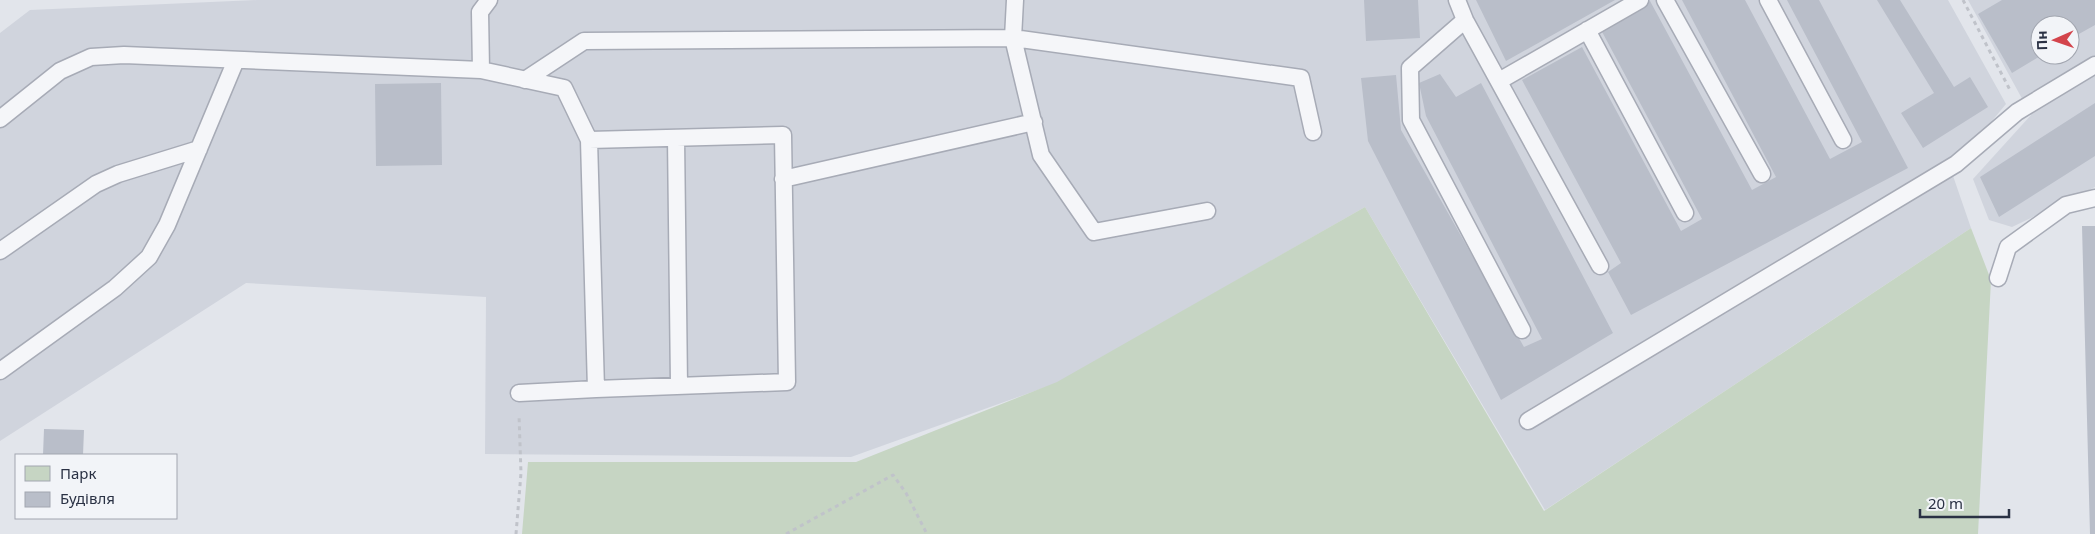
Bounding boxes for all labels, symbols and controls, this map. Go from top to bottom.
north arrow [2030,15,2080,65]
text: Пн [2032,30,2051,51]
legend [15,454,178,519]
text: Парк [60,463,96,483]
scale bar [1920,486,2009,518]
text: Будівля [60,488,115,508]
text: 20 m [1928,493,1963,513]

